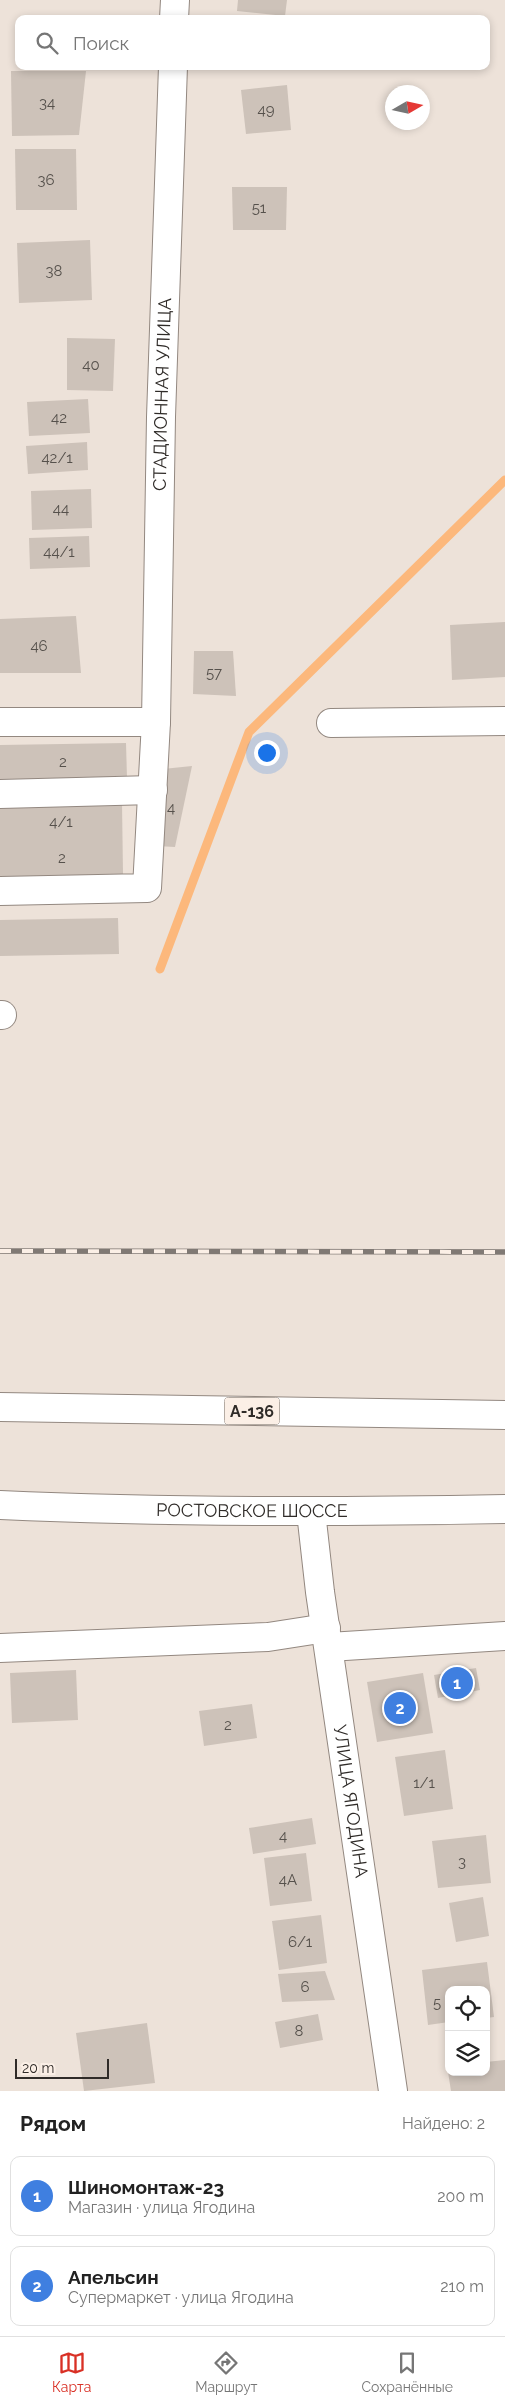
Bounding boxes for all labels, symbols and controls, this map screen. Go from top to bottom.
search box [15,15,490,70]
icon: search [33,29,61,57]
text: Поиск [73,32,129,54]
north arrow [385,85,430,130]
house number: 34 [39,94,55,112]
house number: 49 [258,101,275,119]
house number: 36 [37,171,55,189]
house number: 51 [252,199,267,217]
house number: 38 [46,262,63,280]
street label: СТАДИОННАЯ УЛИЦА [149,297,175,491]
house number: 40 [82,356,100,374]
house number: 42 [51,409,67,427]
house number: 42/1 [41,449,73,467]
house number: 44 [53,500,69,518]
house number: 44/1 [43,543,75,561]
house number: 46 [30,637,48,655]
house number: 57 [206,664,222,682]
your location [254,740,280,766]
house number: 2 [59,753,67,771]
house number: 4 [167,799,175,817]
house number: 4/1 [49,813,73,831]
house number: 2 [58,849,66,867]
road number: А-136 [224,1398,280,1424]
street label: РОСТОВСКОЕ ШОССЕ [156,1499,348,1521]
pin: 1 [441,1664,473,1702]
pin: 2 [384,1689,416,1727]
house number: 2 [224,1716,232,1734]
street label: УЛИЦА ЯГОДИНА [330,1723,373,1879]
house number: 1/1 [413,1774,435,1792]
house number: 4 [279,1827,287,1845]
house number: 3 [458,1853,466,1871]
house number: 4А [279,1871,297,1889]
house number: 6/1 [288,1933,313,1951]
house number: 6 [300,1978,310,1996]
map controls [445,1986,490,2076]
button: locate [445,1986,490,2031]
house number: 5 [433,1994,441,2012]
house number: 8 [295,2022,304,2040]
button: layers [445,2031,490,2076]
scale bar [15,2056,109,2079]
text: 20 m [22,2060,54,2076]
text: Рядом [20,2111,86,2136]
text: Найдено: 2 [402,2114,485,2133]
text: Шиномонтаж-23 [68,2176,224,2198]
text: 1 [33,2187,41,2206]
text: 200 m [437,2187,484,2206]
text: Магазин · улица Ягодина [68,2198,255,2217]
text: Апельсин [68,2266,159,2288]
text: 2 [32,2277,42,2296]
text: 210 m [440,2277,484,2296]
text: Супермаркет · улица Ягодина [68,2288,294,2307]
tab: Карта [52,2349,91,2395]
tab: Маршрут [195,2349,258,2395]
tab: Сохранённые [361,2349,453,2395]

